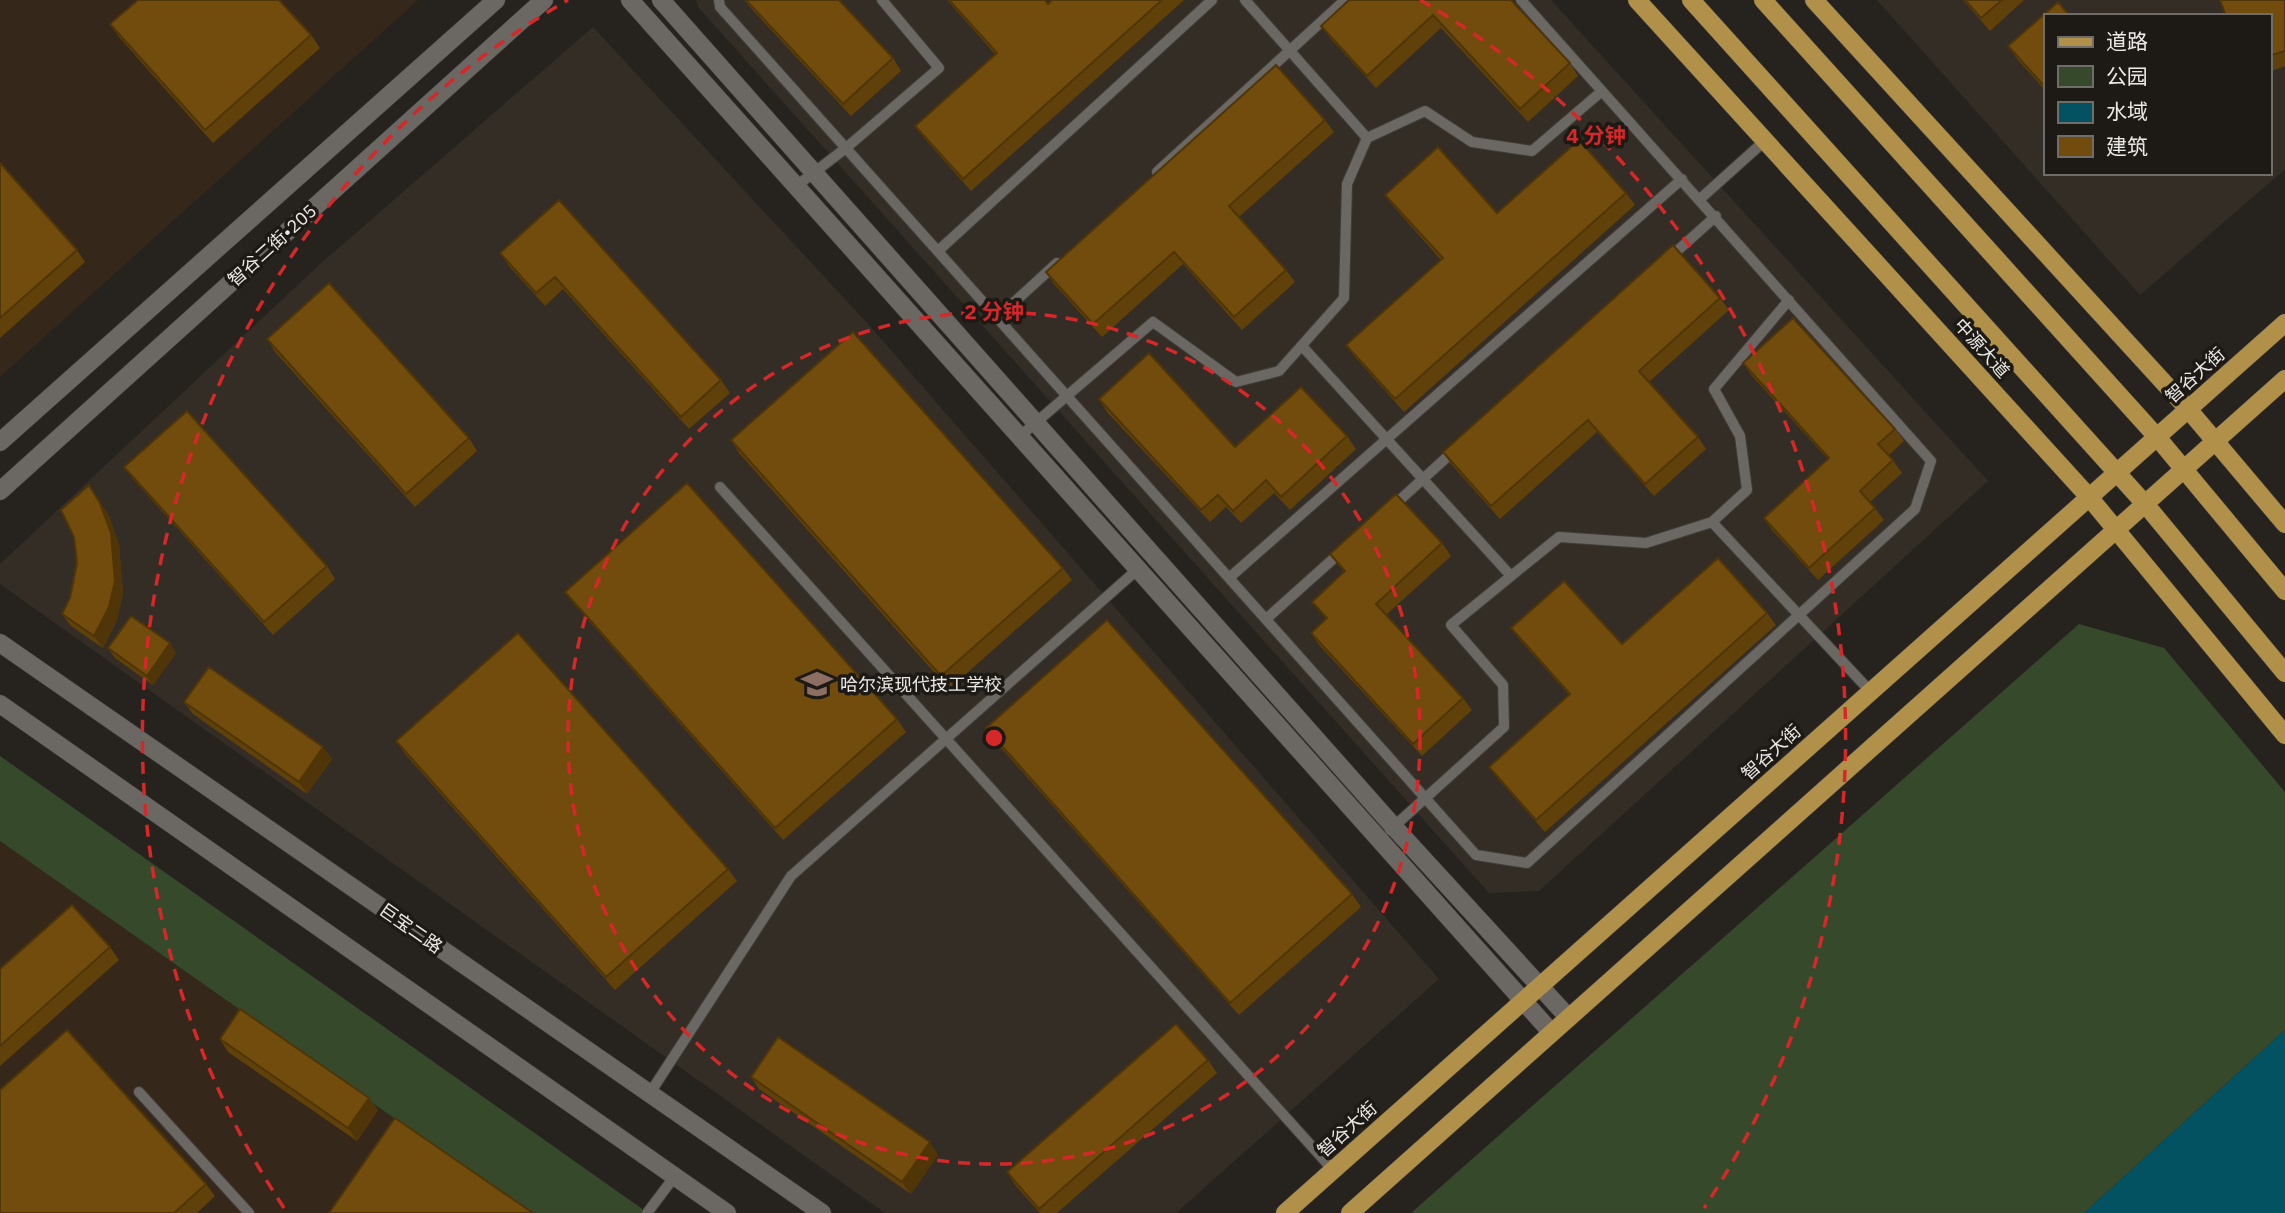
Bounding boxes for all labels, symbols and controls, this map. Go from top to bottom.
legend [2044,14,2271,175]
text: 道路 [2106,27,2148,55]
text: 公园 [2106,62,2148,90]
text: 水域 [2106,97,2148,125]
text: 4 分钟 [1566,121,1626,149]
text: 建筑 [2106,132,2148,160]
street label: 智谷二街•205 [223,199,321,291]
text: 2 分钟 [964,297,1024,325]
street label: 中源大道 [1949,314,2015,382]
street label: 智谷大街 [2161,342,2229,408]
school or university icon: 哈尔滨现代技工学校 [800,667,834,701]
place label: 哈尔滨现代技工学校 [840,673,1002,696]
street label: 智谷大街 [1737,719,1805,785]
centre of rings [982,726,1006,750]
street label: 巨宝二路 [375,898,447,958]
street label: 智谷大街 [1313,1096,1381,1162]

